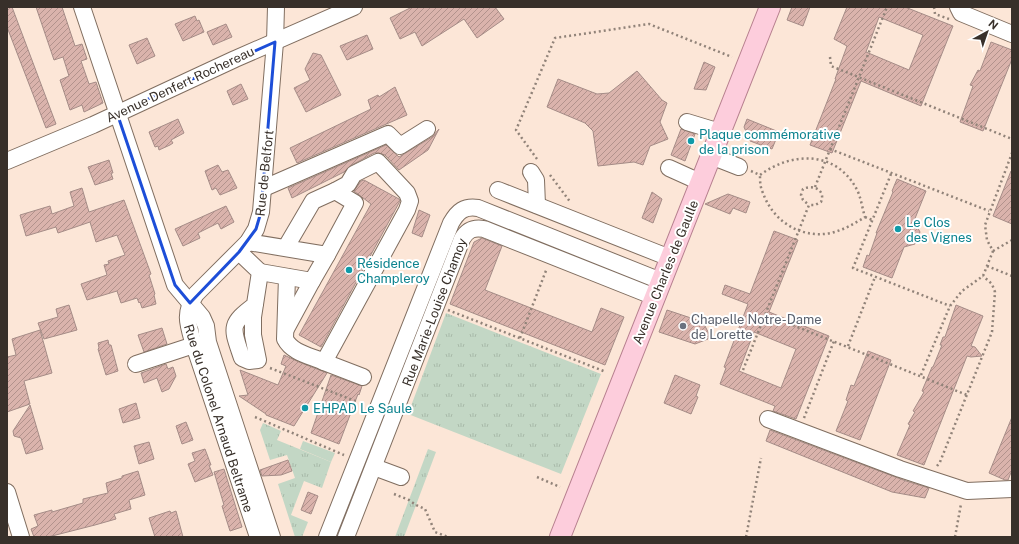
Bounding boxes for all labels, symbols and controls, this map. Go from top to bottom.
north arrow [967,12,1007,52]
text: N [986,17,1001,32]
street label: Avenue Denfert Rochereau [104,43,257,125]
place label: Plaque commémorative de la prison [699,127,841,157]
street label: Rue de Belfort [253,129,276,217]
marker: Plaque commémorative de la prison [686,136,696,146]
street label: Avenue Charles de Gaulle [630,198,701,346]
place label: Le Clos des Vignes [906,215,972,245]
marker: Le Clos des Vignes [893,224,903,234]
street label: Rue Marie-Louise Chamoy [399,236,470,388]
place label: Résidence Champleroy [357,256,430,286]
marker: Résidence Champleroy [344,265,354,275]
place label: Chapelle Notre-Dame de Lorette [691,312,822,342]
marker: Chapelle Notre-Dame de Lorette [678,321,688,331]
street label: Rue du Colonel Arnaud Beltrame [181,322,256,514]
place label: EHPAD Le Saule [313,401,412,416]
marker: EHPAD Le Saule [300,403,310,413]

